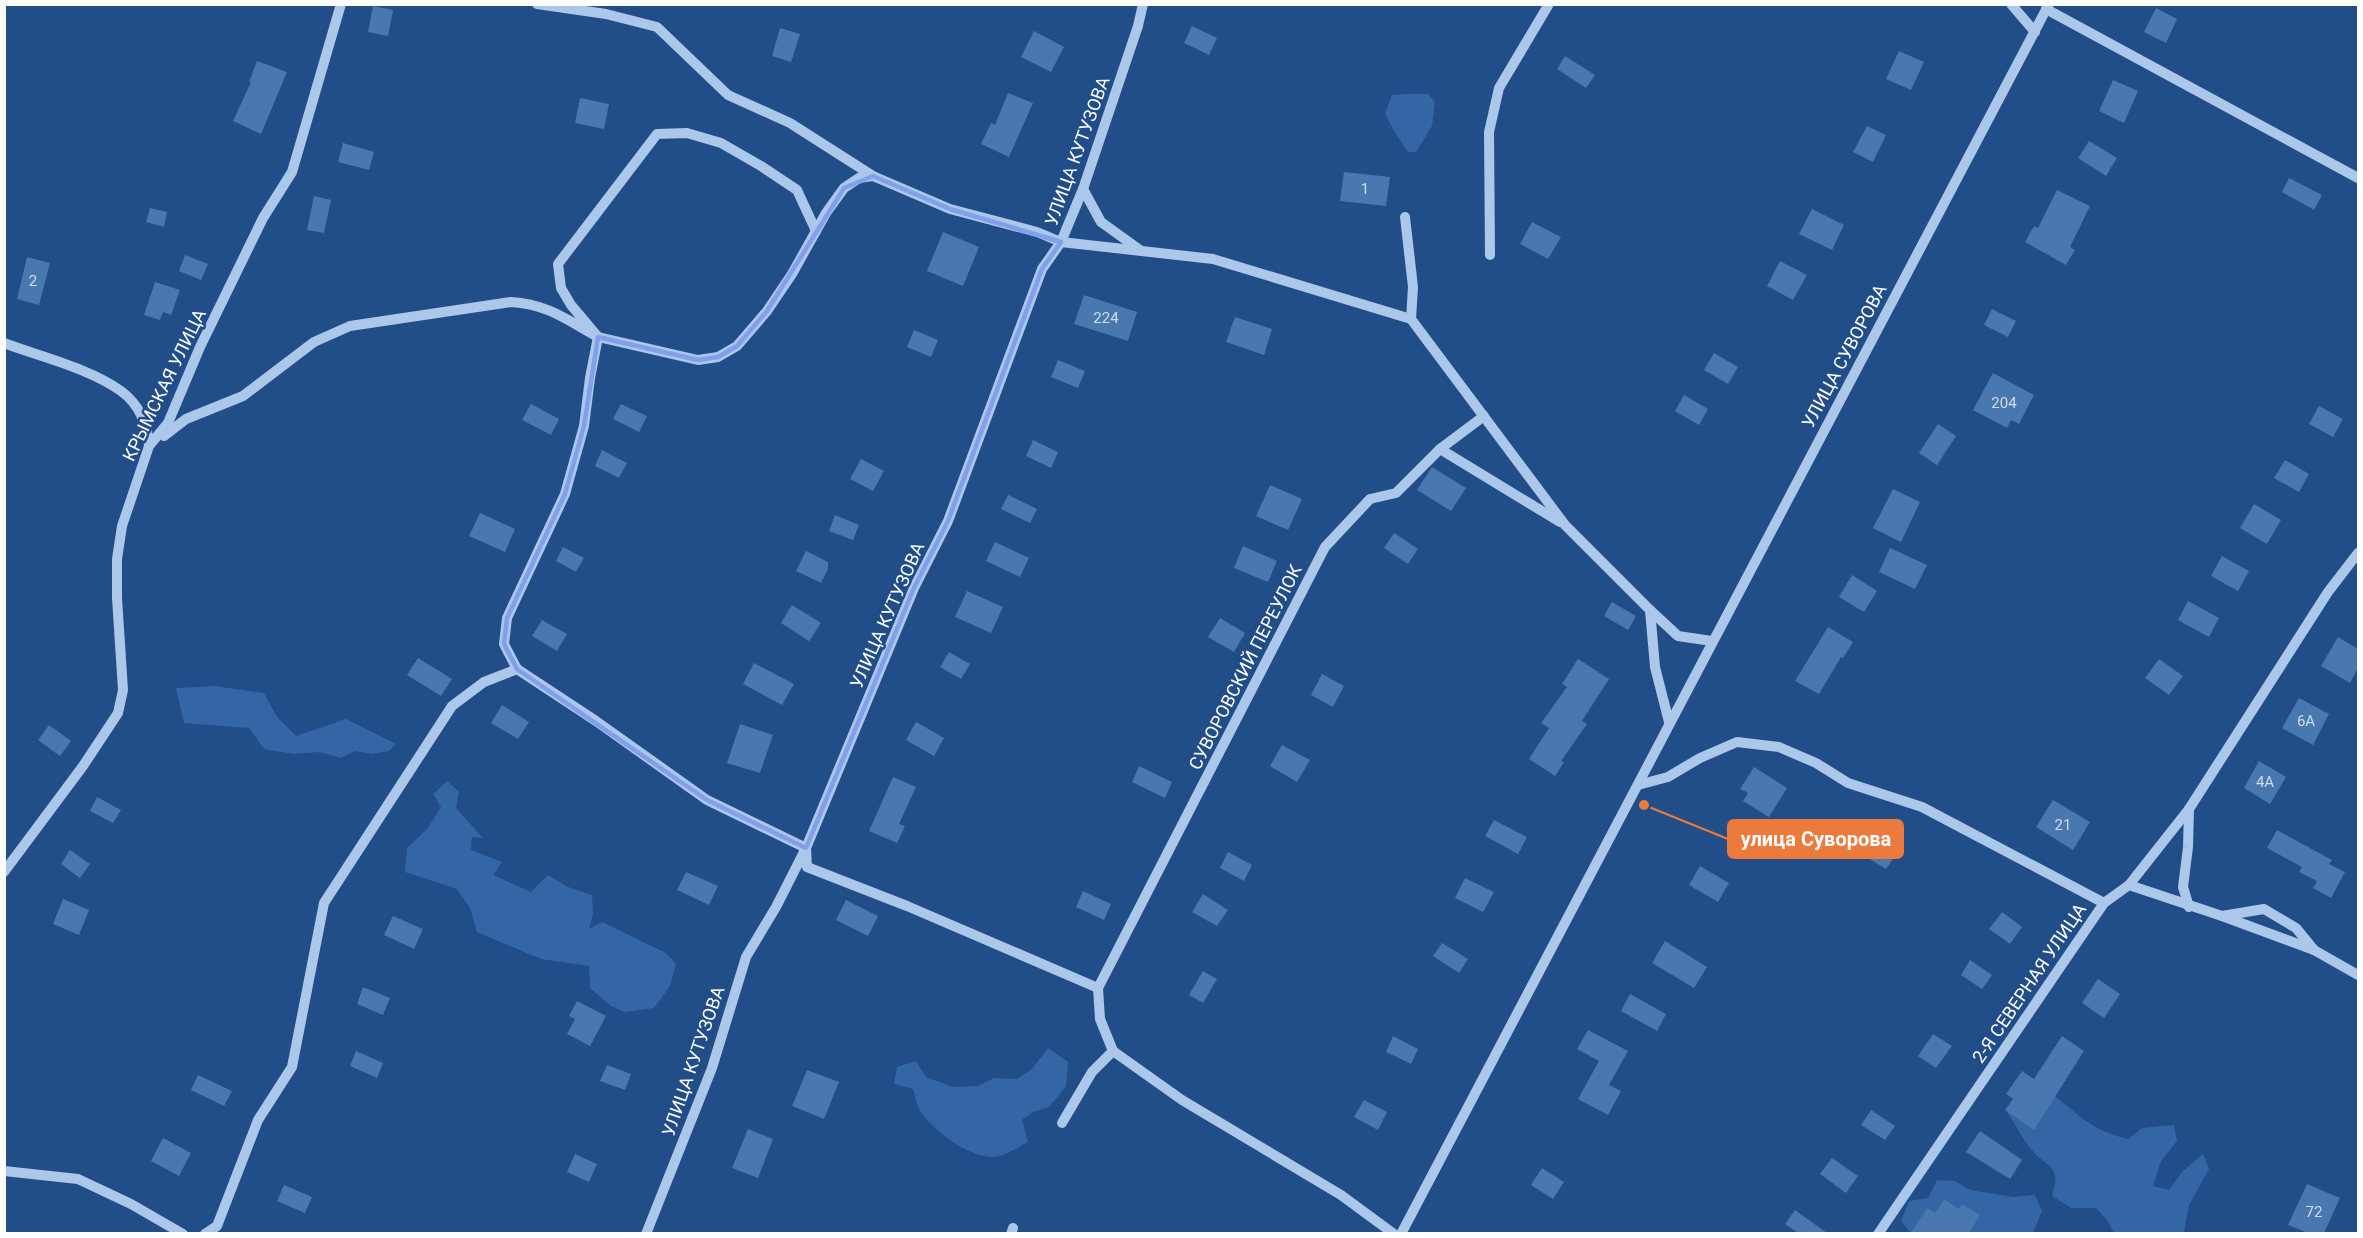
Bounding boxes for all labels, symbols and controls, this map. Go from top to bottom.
street label: УЛИЦА КУТУЗОВА [1040,73,1114,228]
house number: 1 [1361,180,1369,198]
house number: 2 [29,272,37,290]
street label: УЛИЦА СУВОРОВА [1797,281,1891,431]
street label: КРЫМСКАЯ УЛИЦА [118,305,210,464]
house number: 224 [1093,309,1119,327]
house number: 204 [1991,394,2017,412]
street label: УЛИЦА КУТУЗОВА [845,539,929,691]
street label: СУВОРОВСКИЙ ПЕРЕУЛОК [1184,561,1306,773]
house number: 6А [2297,712,2315,730]
house number: 4А [2256,773,2274,791]
house number: 21 [2055,816,2071,834]
callout: улица Суворова [1728,820,1903,858]
text: улица Суворова [1741,827,1892,851]
street label: 2-Я СЕВЕРНАЯ УЛИЦА [1968,899,2090,1067]
street label: УЛИЦА КУТУЗОВА [657,983,729,1139]
house number: 72 [2306,1203,2322,1221]

